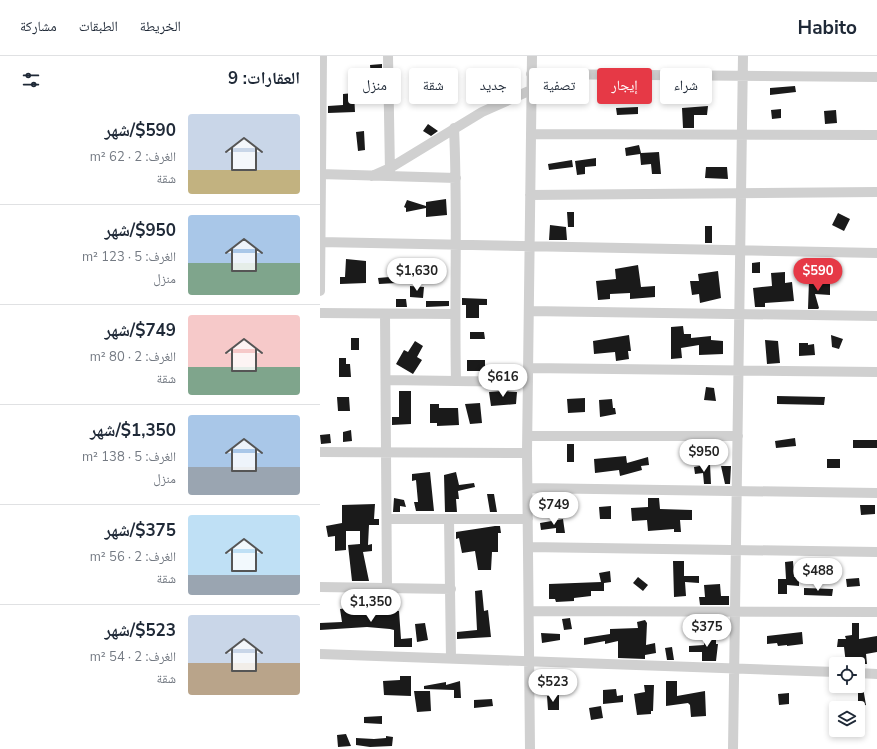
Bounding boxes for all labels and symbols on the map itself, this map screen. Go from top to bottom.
pin: $1,630 [384,258,450,292]
pin: $590 [794,258,842,292]
pin: $616 [479,364,527,398]
pin: $950 [680,439,728,473]
pin: $749 [530,492,578,526]
pin: $488 [794,558,842,592]
pin: $1,350 [338,589,404,623]
pin: $375 [683,614,731,648]
pin: $523 [529,669,577,703]

